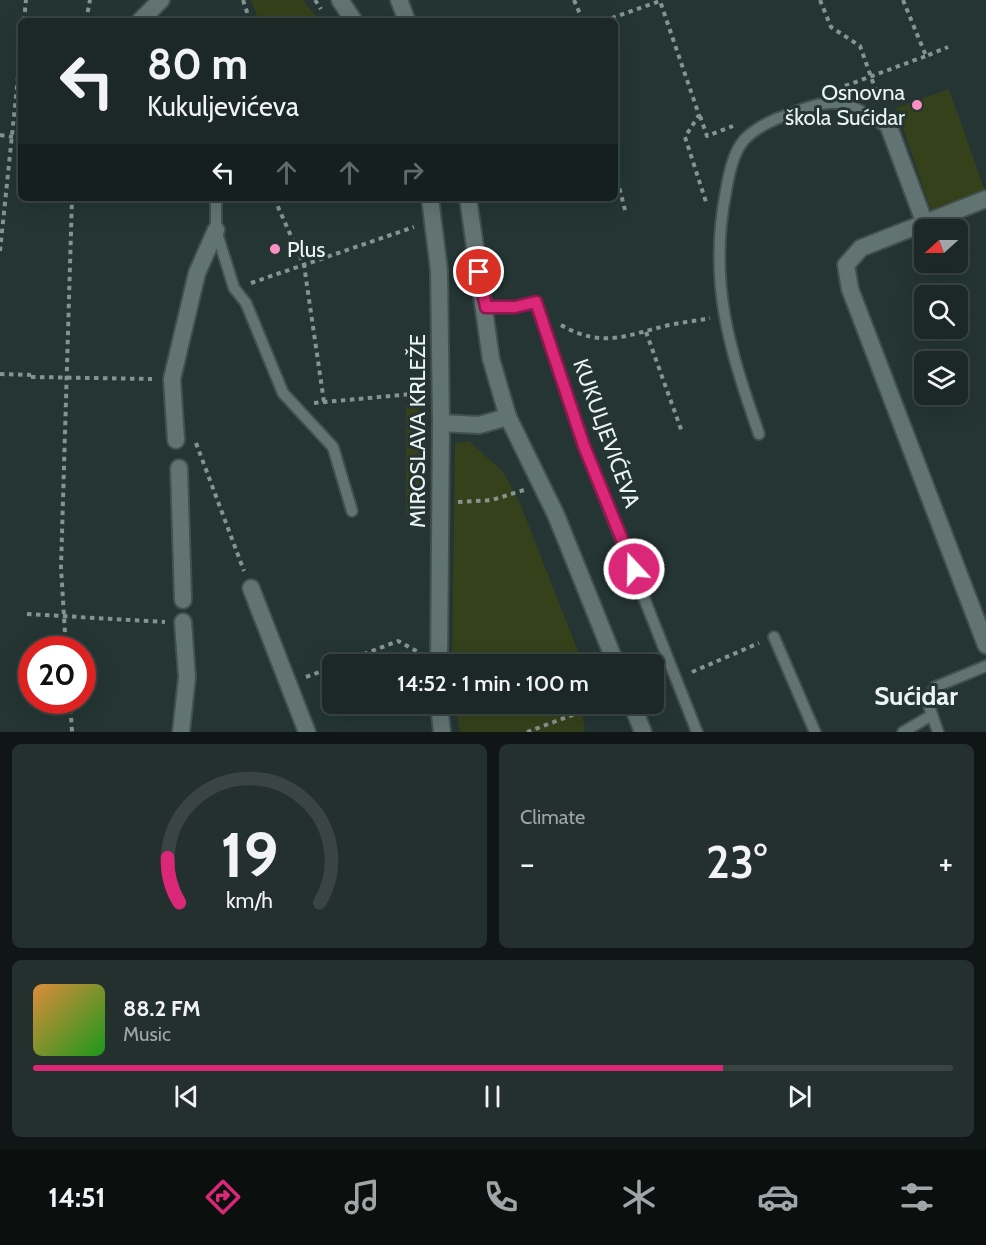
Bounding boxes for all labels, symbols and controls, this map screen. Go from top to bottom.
text: 80 m [147,38,248,90]
icon: left [48,42,126,120]
place label: Osnovna škola Sućidar [785,79,905,131]
text: Kukuljevićeva [147,90,299,123]
marker: Osnovna škola Sućidar [910,98,924,112]
icon: left [207,156,240,189]
icon: ahead [270,156,303,189]
icon: ahead [333,156,366,189]
icon: right [396,156,429,189]
north arrow [914,219,968,273]
map controls [914,219,968,405]
place label: Plus [287,236,325,263]
marker: Plus [268,242,282,256]
pin [453,246,504,297]
icon: arrive [462,255,495,288]
button: search [914,285,968,339]
street label: MIROSLAVA KRLEŽE [404,334,431,528]
button: layers [914,351,968,405]
street label: KUKULJEVIĆEVA [567,355,646,512]
position arrow [602,537,666,601]
speed limit sign: 20 [18,636,96,714]
text: 14:52 · 1 min · 100 m [397,670,589,697]
district label: Sućidar [874,680,958,712]
text: Climate [520,805,585,829]
text: 19 [220,817,279,893]
text: 23° [706,835,767,889]
text: − [520,843,535,883]
text: + [938,843,953,883]
text: km/h [226,887,273,913]
text: 88.2 FM [123,995,201,1022]
text: Music [123,1022,171,1046]
icon: previous [170,1080,203,1113]
icon: pause [476,1080,509,1113]
icon: next [783,1080,816,1113]
icon: directions [202,1176,244,1218]
icon: music [341,1176,383,1218]
icon: phone [480,1176,522,1218]
icon: climate [618,1176,660,1218]
icon: car [757,1176,799,1218]
icon: filters [896,1176,938,1218]
text: 14:51 [48,1181,106,1214]

